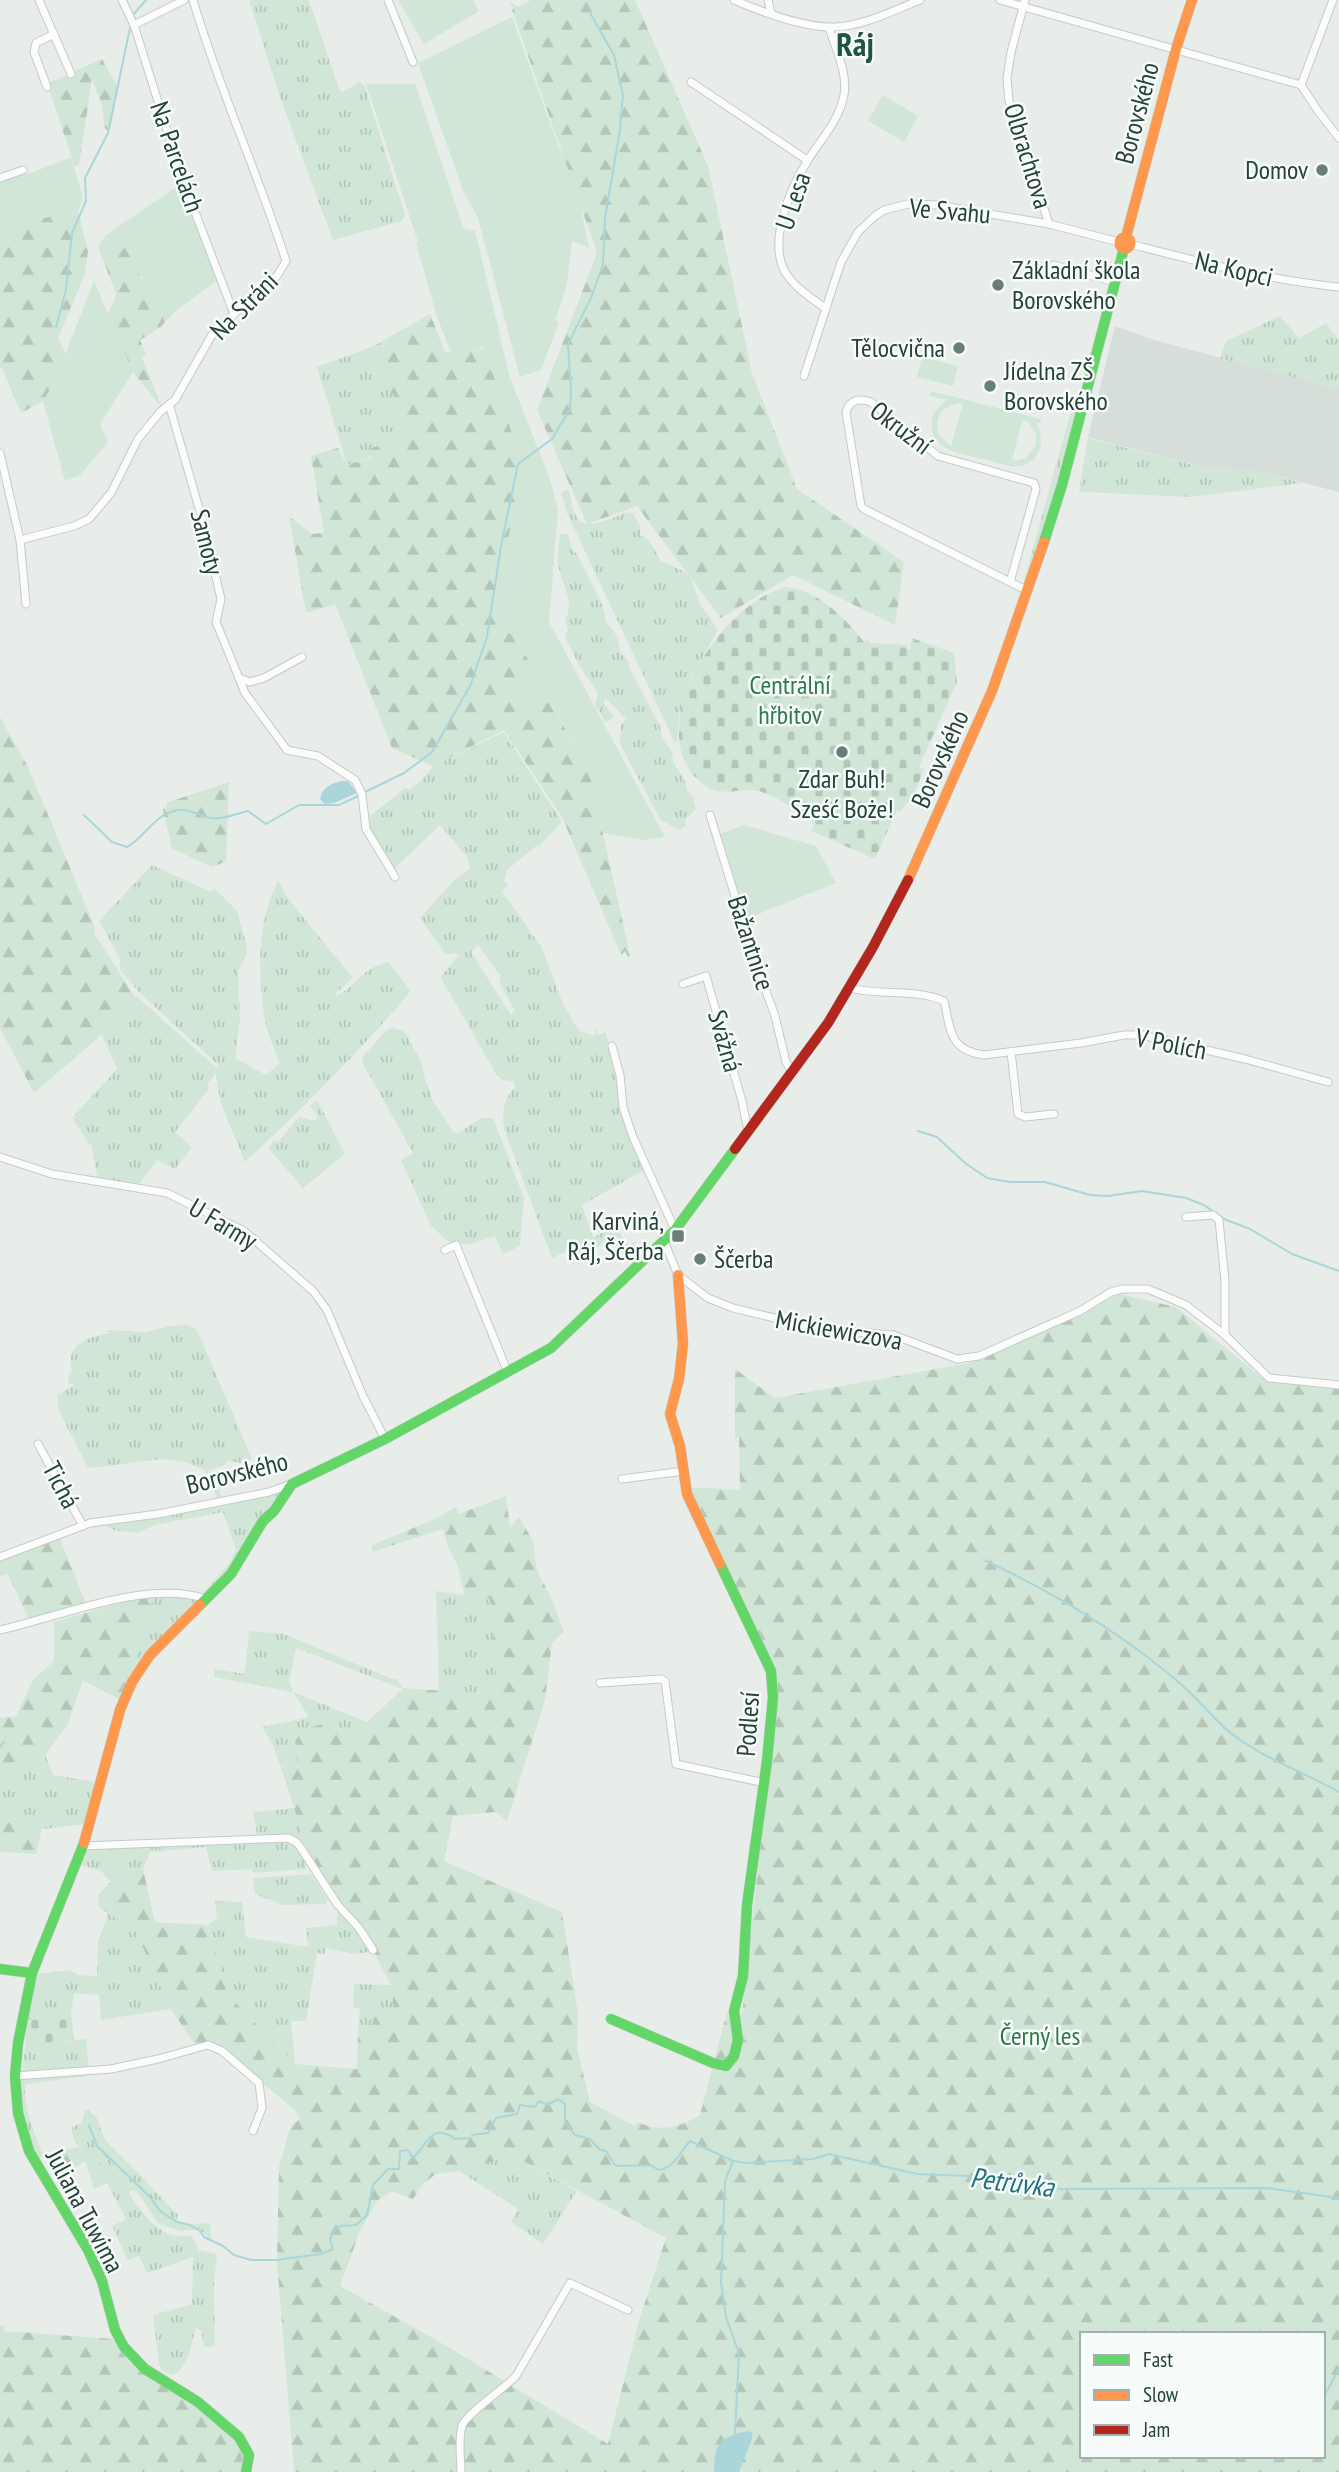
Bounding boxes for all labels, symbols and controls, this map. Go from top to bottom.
district label: Ráj [836,22,874,65]
street label: Borovského [1107,59,1166,167]
street label: Na Parcelách [143,97,212,217]
street label: Olbrachtova [997,99,1060,212]
place label: Domov [1245,153,1308,186]
marker: Domov [1314,162,1330,178]
street label: U Lesa [767,168,818,234]
street label: Ve Svahu [907,190,992,230]
street label: Na Kopci [1192,244,1276,293]
place label: Základní škola Borovského [1012,253,1141,316]
street label: Na Stráni [203,265,285,347]
marker: Základní škola Borovského [990,277,1006,293]
place label: Tělocvična [851,331,945,364]
marker: Tělocvična [951,340,967,356]
place label: Jídelna ZŠ Borovského [1003,354,1108,417]
marker: Jídelna ZŠ Borovského [982,378,998,394]
street label: Okružní [864,394,939,462]
street label: Samoty [183,506,232,578]
park label: Centrální hřbitov [749,668,831,731]
street label: Borovského [903,705,976,813]
marker: Zdar Buh! Sześć Boże! [834,744,850,760]
place label: Zdar Buh! Sześć Boże! [790,762,894,825]
street label: Bažantnice [721,891,782,994]
street label: Svážná [701,1006,750,1076]
street label: V Polích [1132,1020,1209,1067]
street label: U Farmy [183,1190,264,1257]
place label: Karviná, Ráj, Ščerba [567,1204,664,1267]
marker: Karviná, Ráj, Ščerba [670,1228,686,1244]
place label: Ščerba [714,1242,774,1275]
marker: Ščerba [692,1251,708,1267]
street label: Mickiewiczova [773,1302,905,1357]
street label: Borovského [183,1444,291,1501]
street label: Tichá [36,1456,87,1514]
street label: Podlesí [729,1690,766,1757]
park label: Černý les [1000,2019,1080,2052]
street label: Juliana Tuwima [39,2142,132,2278]
water label: Petrůvka [968,2158,1058,2205]
legend [1080,2332,1325,2458]
text: Fast [1143,2346,1173,2373]
text: Slow [1143,2381,1179,2408]
text: Jam [1142,2416,1170,2443]

